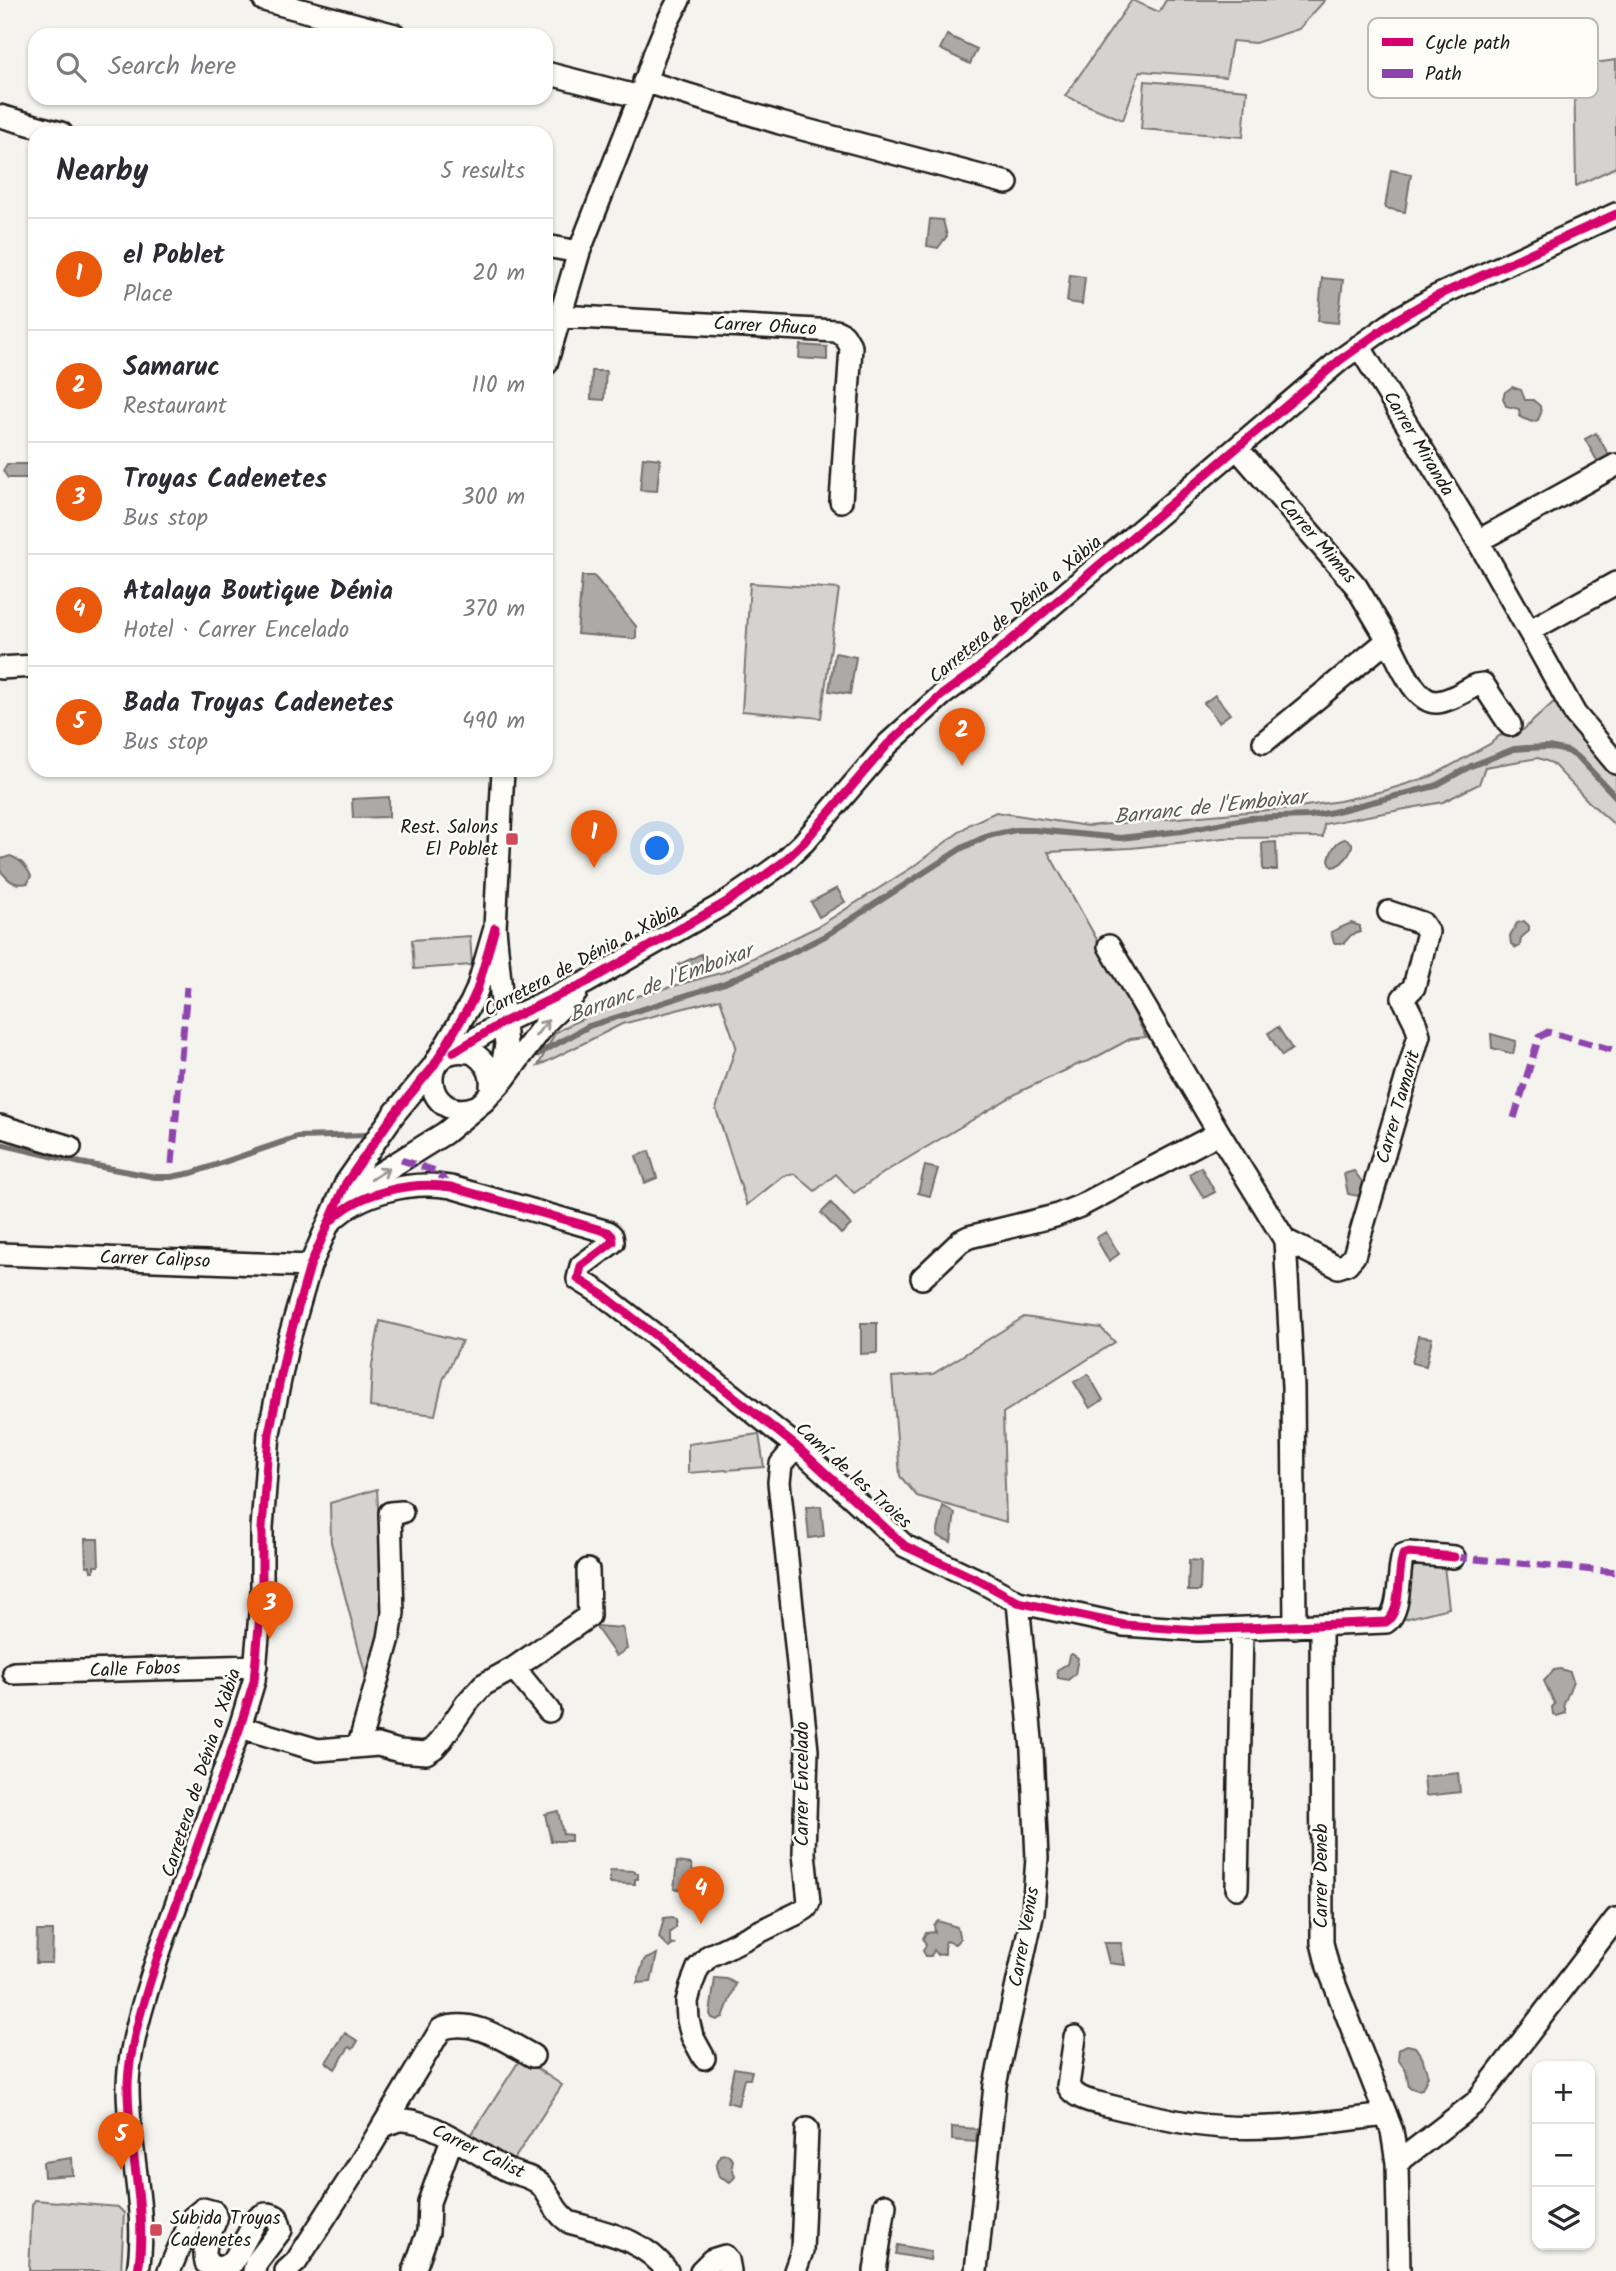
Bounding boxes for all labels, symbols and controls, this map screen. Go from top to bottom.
legend [1368,18,1598,98]
search box [28,28,553,105]
text: Cycle path [1425,29,1510,59]
text: Search here [108,46,236,88]
icon: search [52,48,90,86]
text: Path [1425,60,1462,90]
text: Nearby [56,148,148,196]
text: 5 results [440,154,525,190]
text: el Poblet [123,235,225,277]
text: 1 [76,256,82,292]
text: 20 m [473,256,525,292]
text: Place [123,277,173,313]
street label: Carrer Ofiuco [713,309,817,345]
text: Samaruc [123,347,220,389]
text: 2 [72,368,86,404]
text: 110 m [472,368,525,404]
street label: Carrer Miranda [1375,385,1461,503]
text: Restaurant [123,389,227,425]
text: Troyas Cadenetes [123,459,327,501]
text: 3 [73,480,85,516]
text: 300 m [461,480,525,516]
street label: Carrer Mimas [1271,491,1363,591]
text: Bus stop [123,501,208,537]
street label: Carretera de Dénia a Xàbia [923,528,1109,692]
text: Atalaya Boutique Dénia [123,571,393,613]
text: 4 [73,592,85,628]
text: 370 m [462,592,525,628]
text: Hotel · Carrer Encelado [123,613,349,649]
text: Bada Troyas Cadenetes [123,683,394,725]
text: 5 [73,704,85,740]
text: 490 m [462,704,525,740]
pin: 2 [939,708,985,766]
text: Bus stop [123,725,208,761]
water label: Barranc de l'Emboixar [1112,781,1312,834]
pin: 1 [571,810,617,868]
place label: Rest. Salons El Poblet [400,813,499,865]
marker: Rest. Salons El Poblet [504,831,520,847]
your location [640,831,674,865]
street label: Carretera de Dénia a Xàbia [479,897,685,1025]
water label: Barranc de l'Emboixar [565,934,761,1032]
one-way arrow [534,1019,550,1037]
street label: Carrer Tamarit [1369,1046,1430,1167]
one-way arrow [369,1166,389,1180]
street label: Carrer Calipso [99,1243,211,1277]
street label: Camí de les Troies [788,1415,918,1537]
pin: 3 [247,1581,293,1639]
street label: Calle Fobos [89,1653,181,1687]
street label: Carretera de Dénia a Xàbia [154,1665,250,1881]
street label: Carrer Encelado [788,1721,818,1847]
street label: Carrer Deneb [1307,1824,1337,1928]
pin: 4 [678,1866,724,1924]
street label: Carrer Venus [1001,1884,1049,1990]
map controls [1532,2061,1595,2250]
button: + [1532,2061,1595,2124]
pin: 5 [98,2112,144,2170]
street label: Carrer Calist [426,2117,530,2188]
button: − [1532,2124,1595,2187]
button: layers [1532,2187,1595,2250]
place label: Subida Troyas Cadenetes [170,2204,281,2256]
marker: Subida Troyas Cadenetes [148,2222,164,2238]

